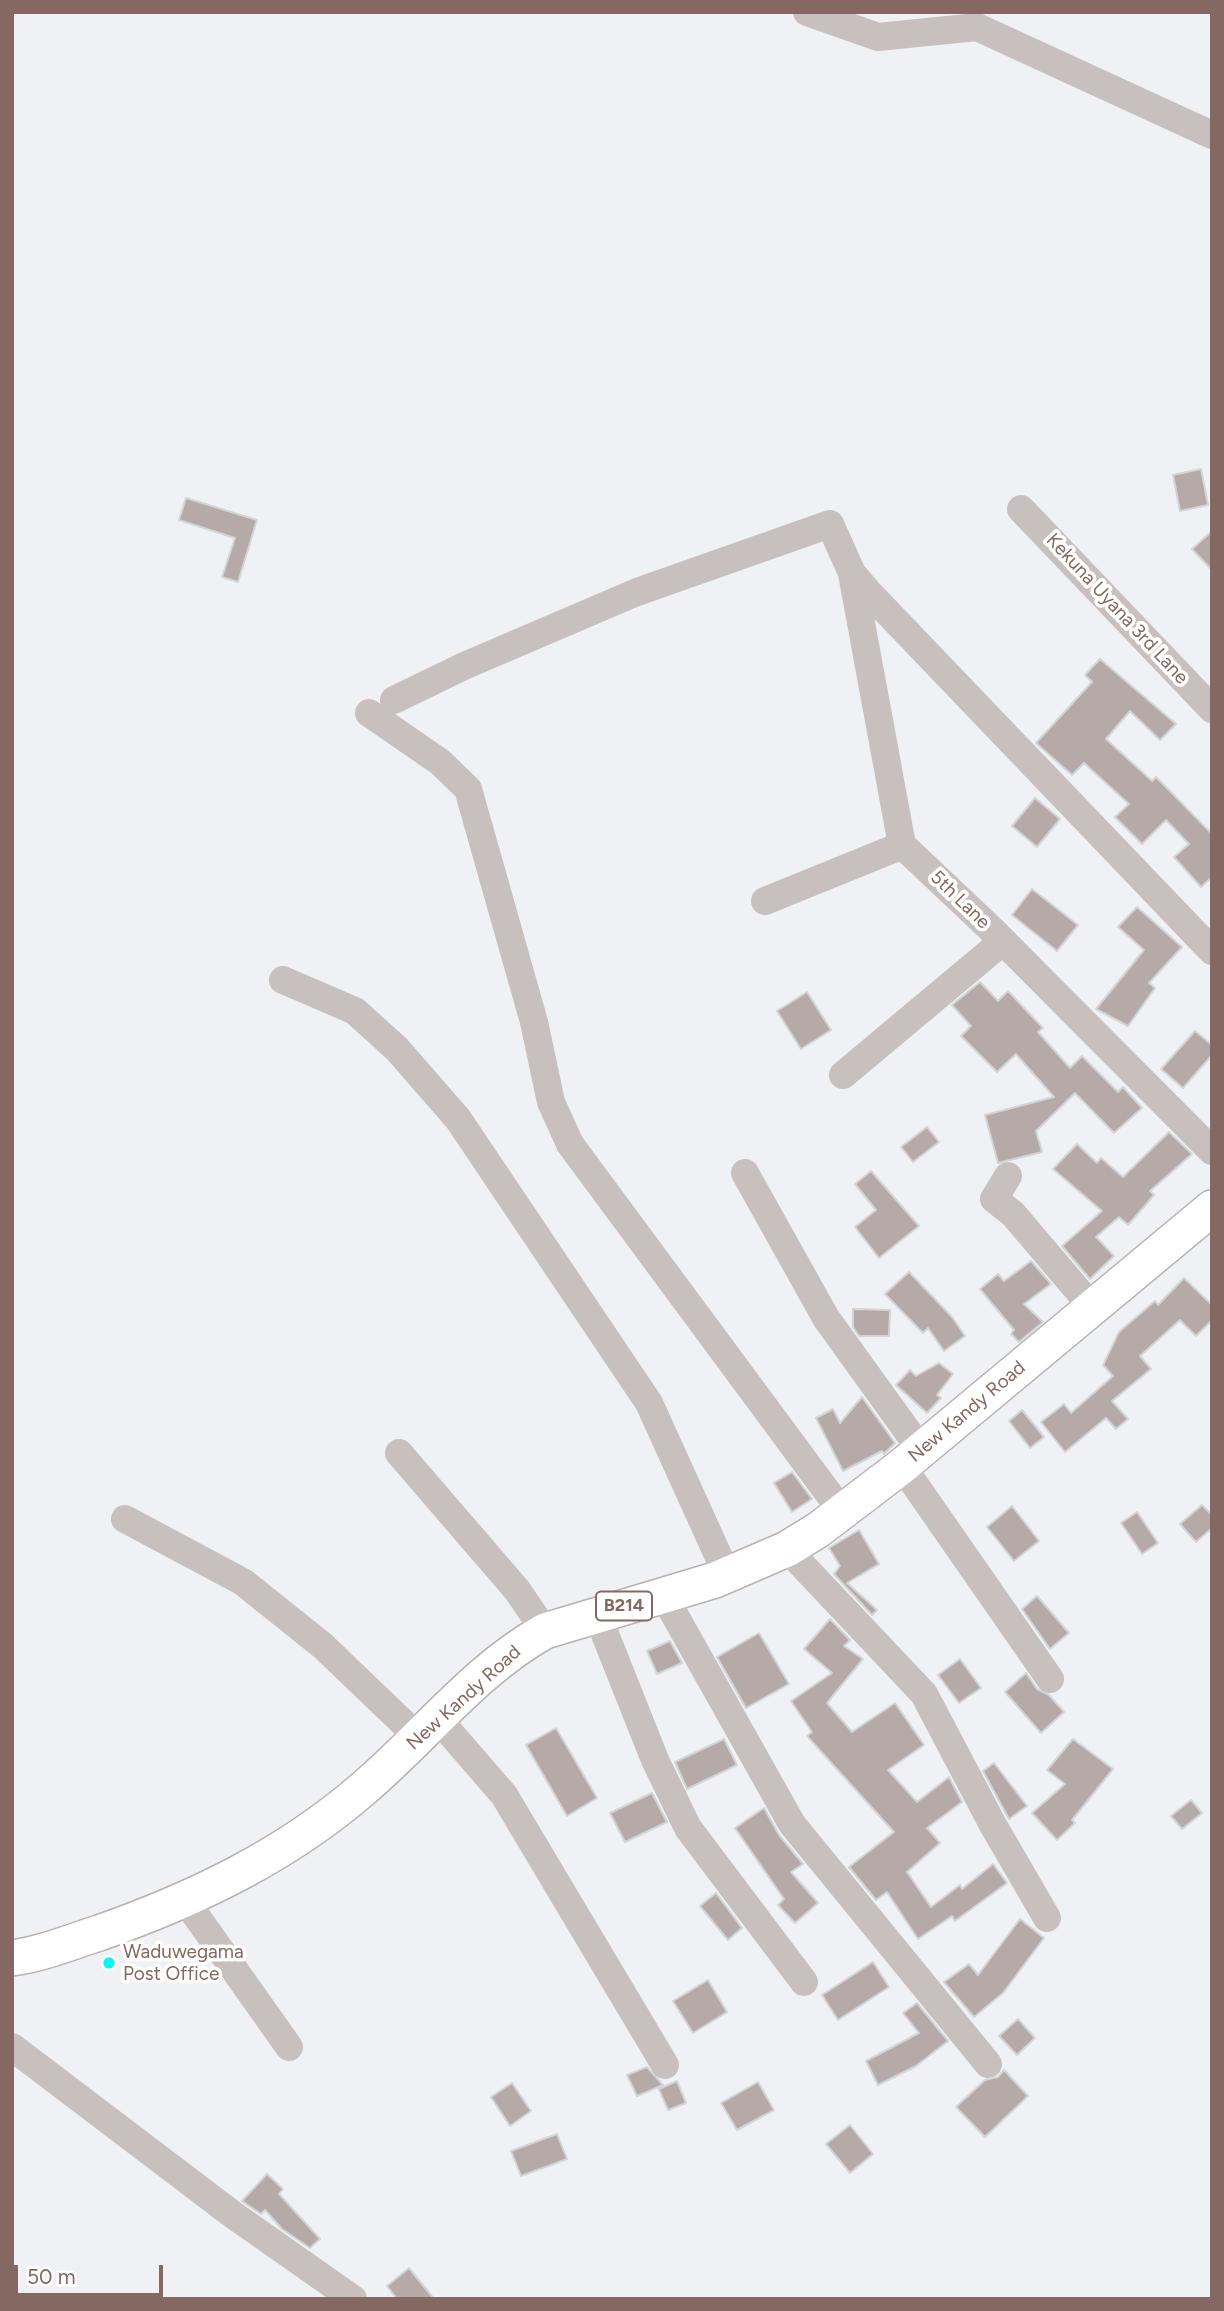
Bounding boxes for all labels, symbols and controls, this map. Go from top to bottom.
street label: Kekuna Uyana 3rd Lane [1041,529,1193,689]
street label: 5th Lane [925,866,995,934]
street label: New Kandy Road [904,1356,1030,1468]
road number: B214 [596,1591,652,1620]
street label: New Kandy Road [402,1641,526,1755]
place label: Waduwegama Post Office [123,1941,244,1985]
marker: Waduwegama Post Office [101,1955,117,1971]
scale bar [18,2252,166,2296]
text: 50 m [27,2264,76,2289]

